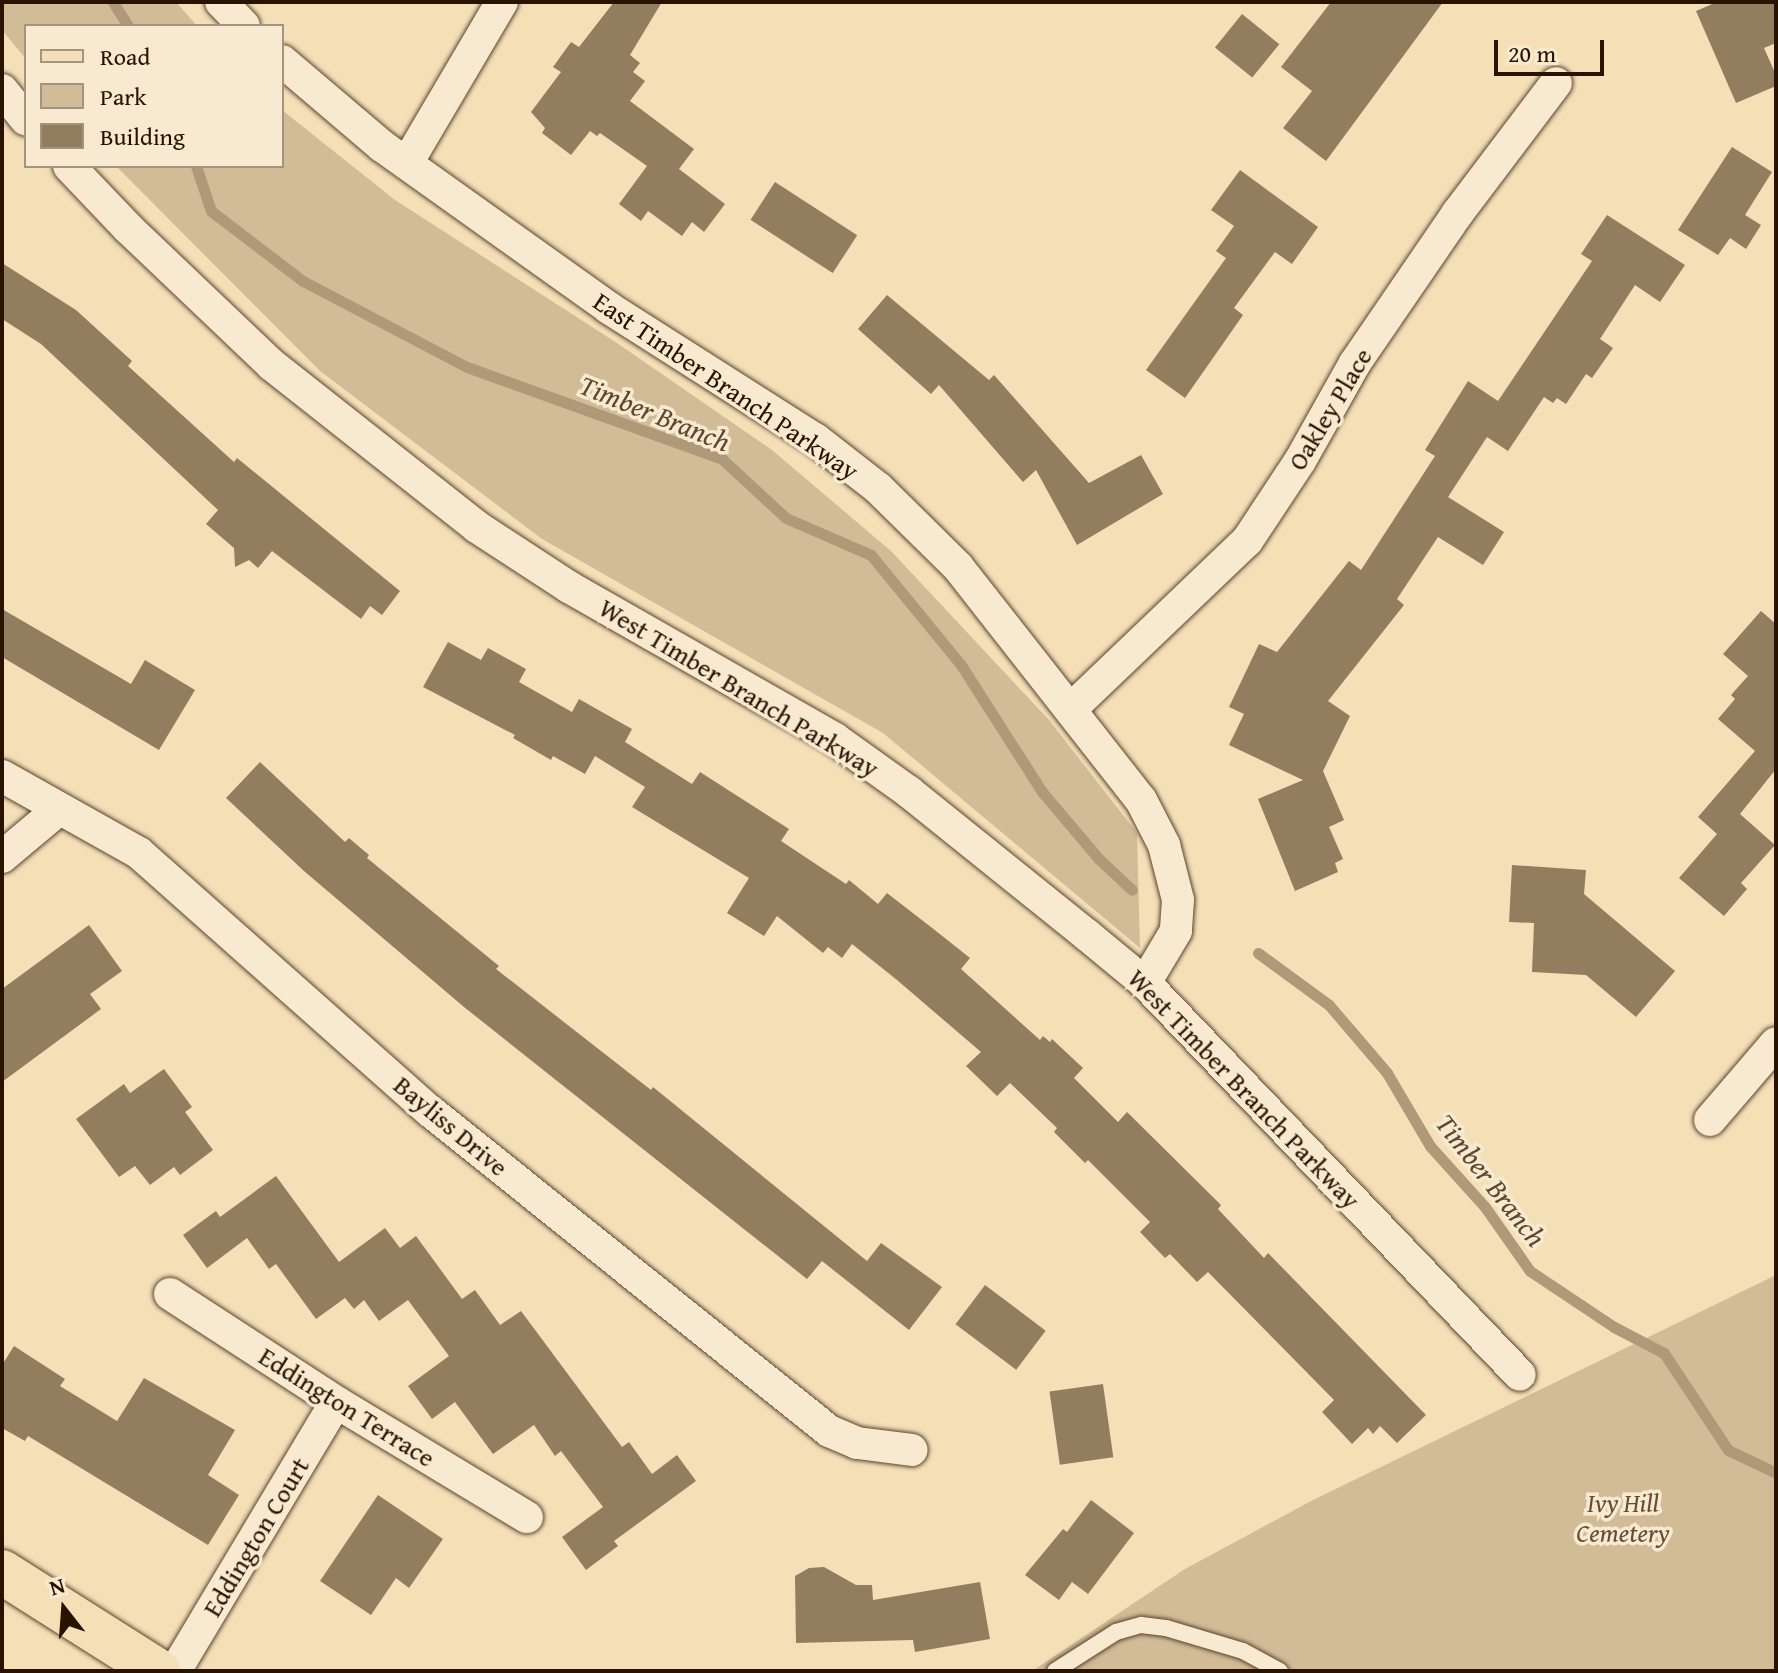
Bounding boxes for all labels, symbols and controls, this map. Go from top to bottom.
legend [24,24,284,168]
scale bar [1498,24,1608,74]
text: 20 m [1508,36,1556,71]
text: Road [100,39,150,74]
text: Park [100,79,146,114]
text: Building [100,119,185,154]
street label: East Timber Branch Parkway [588,286,864,486]
street label: Oakley Place [1281,342,1379,476]
water label: Timber Branch [575,368,735,458]
street label: West Timber Branch Parkway [593,592,885,784]
street label: West Timber Branch Parkway [1121,963,1367,1215]
street label: Bayliss Drive [388,1069,514,1183]
water label: Timber Branch [1429,1107,1553,1253]
street label: Eddington Terrace [253,1340,441,1474]
street label: Eddington Court [196,1452,316,1622]
park label: Ivy Hill Cemetery [1576,1487,1670,1548]
north arrow [24,1569,104,1649]
text: N [45,1569,69,1604]

